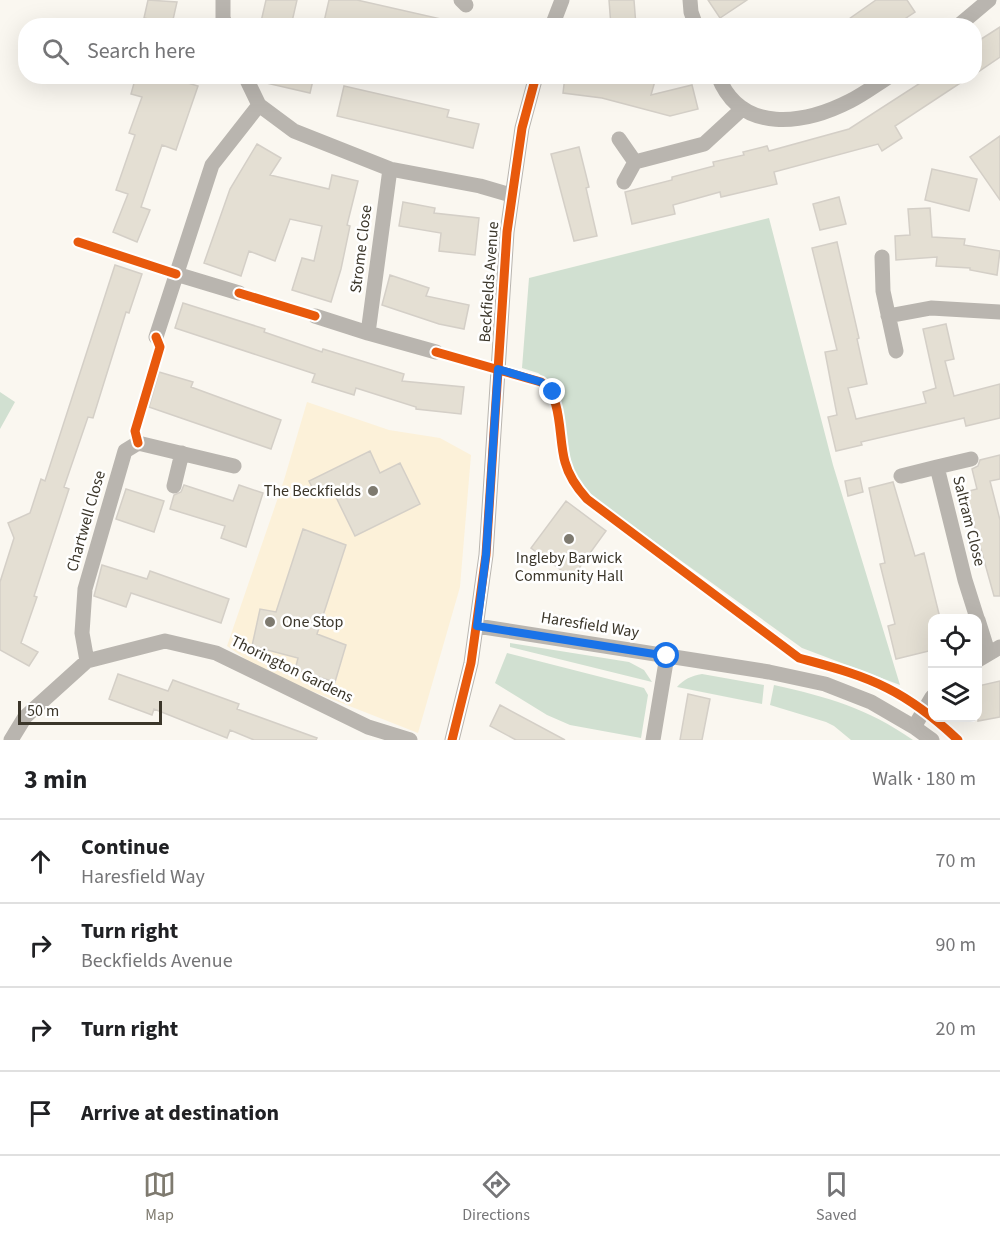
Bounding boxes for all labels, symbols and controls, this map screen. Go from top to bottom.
search box [18,18,982,84]
icon: search [39,35,72,68]
text: Search here [87,35,195,67]
street label: Strome Close [345,204,377,294]
street label: Beckfields Avenue [474,221,504,343]
route end [539,378,565,404]
street label: Chartwell Close [61,468,111,574]
street label: Saltram Close [947,474,991,568]
place label: The Beckfields [264,480,361,502]
marker: The Beckfields [366,484,380,498]
marker: Ingleby Barwick Community Hall [562,532,576,546]
place label: Ingleby Barwick Community Hall [515,547,623,587]
street label: Haresfield Way [539,606,641,644]
place label: One Stop [282,611,344,633]
map controls [928,614,982,722]
button: locate [928,614,982,668]
marker: One Stop [263,615,277,629]
street label: Thorington Gardens [227,630,357,708]
route start [653,642,679,668]
button: layers [928,668,982,722]
scale bar [18,698,162,726]
text: 50 m [27,700,59,722]
text: 3 min [24,761,87,798]
text: Walk · 180 m [872,765,976,793]
text: Continue [81,831,170,863]
icon: ahead [24,845,57,878]
text: 70 m [936,847,976,875]
text: Haresfield Way [81,863,205,891]
text: Turn right [81,915,178,947]
icon: right [24,929,57,962]
text: 90 m [936,931,976,959]
text: Beckfields Avenue [81,947,233,975]
icon: right [24,1013,57,1046]
text: Turn right [81,1013,178,1045]
text: 20 m [936,1015,976,1043]
icon: arrive [24,1097,57,1130]
text: Arrive at destination [81,1097,279,1129]
tab: Map [143,1168,176,1226]
tab: Directions [462,1168,530,1226]
tab: Saved [816,1168,857,1226]

